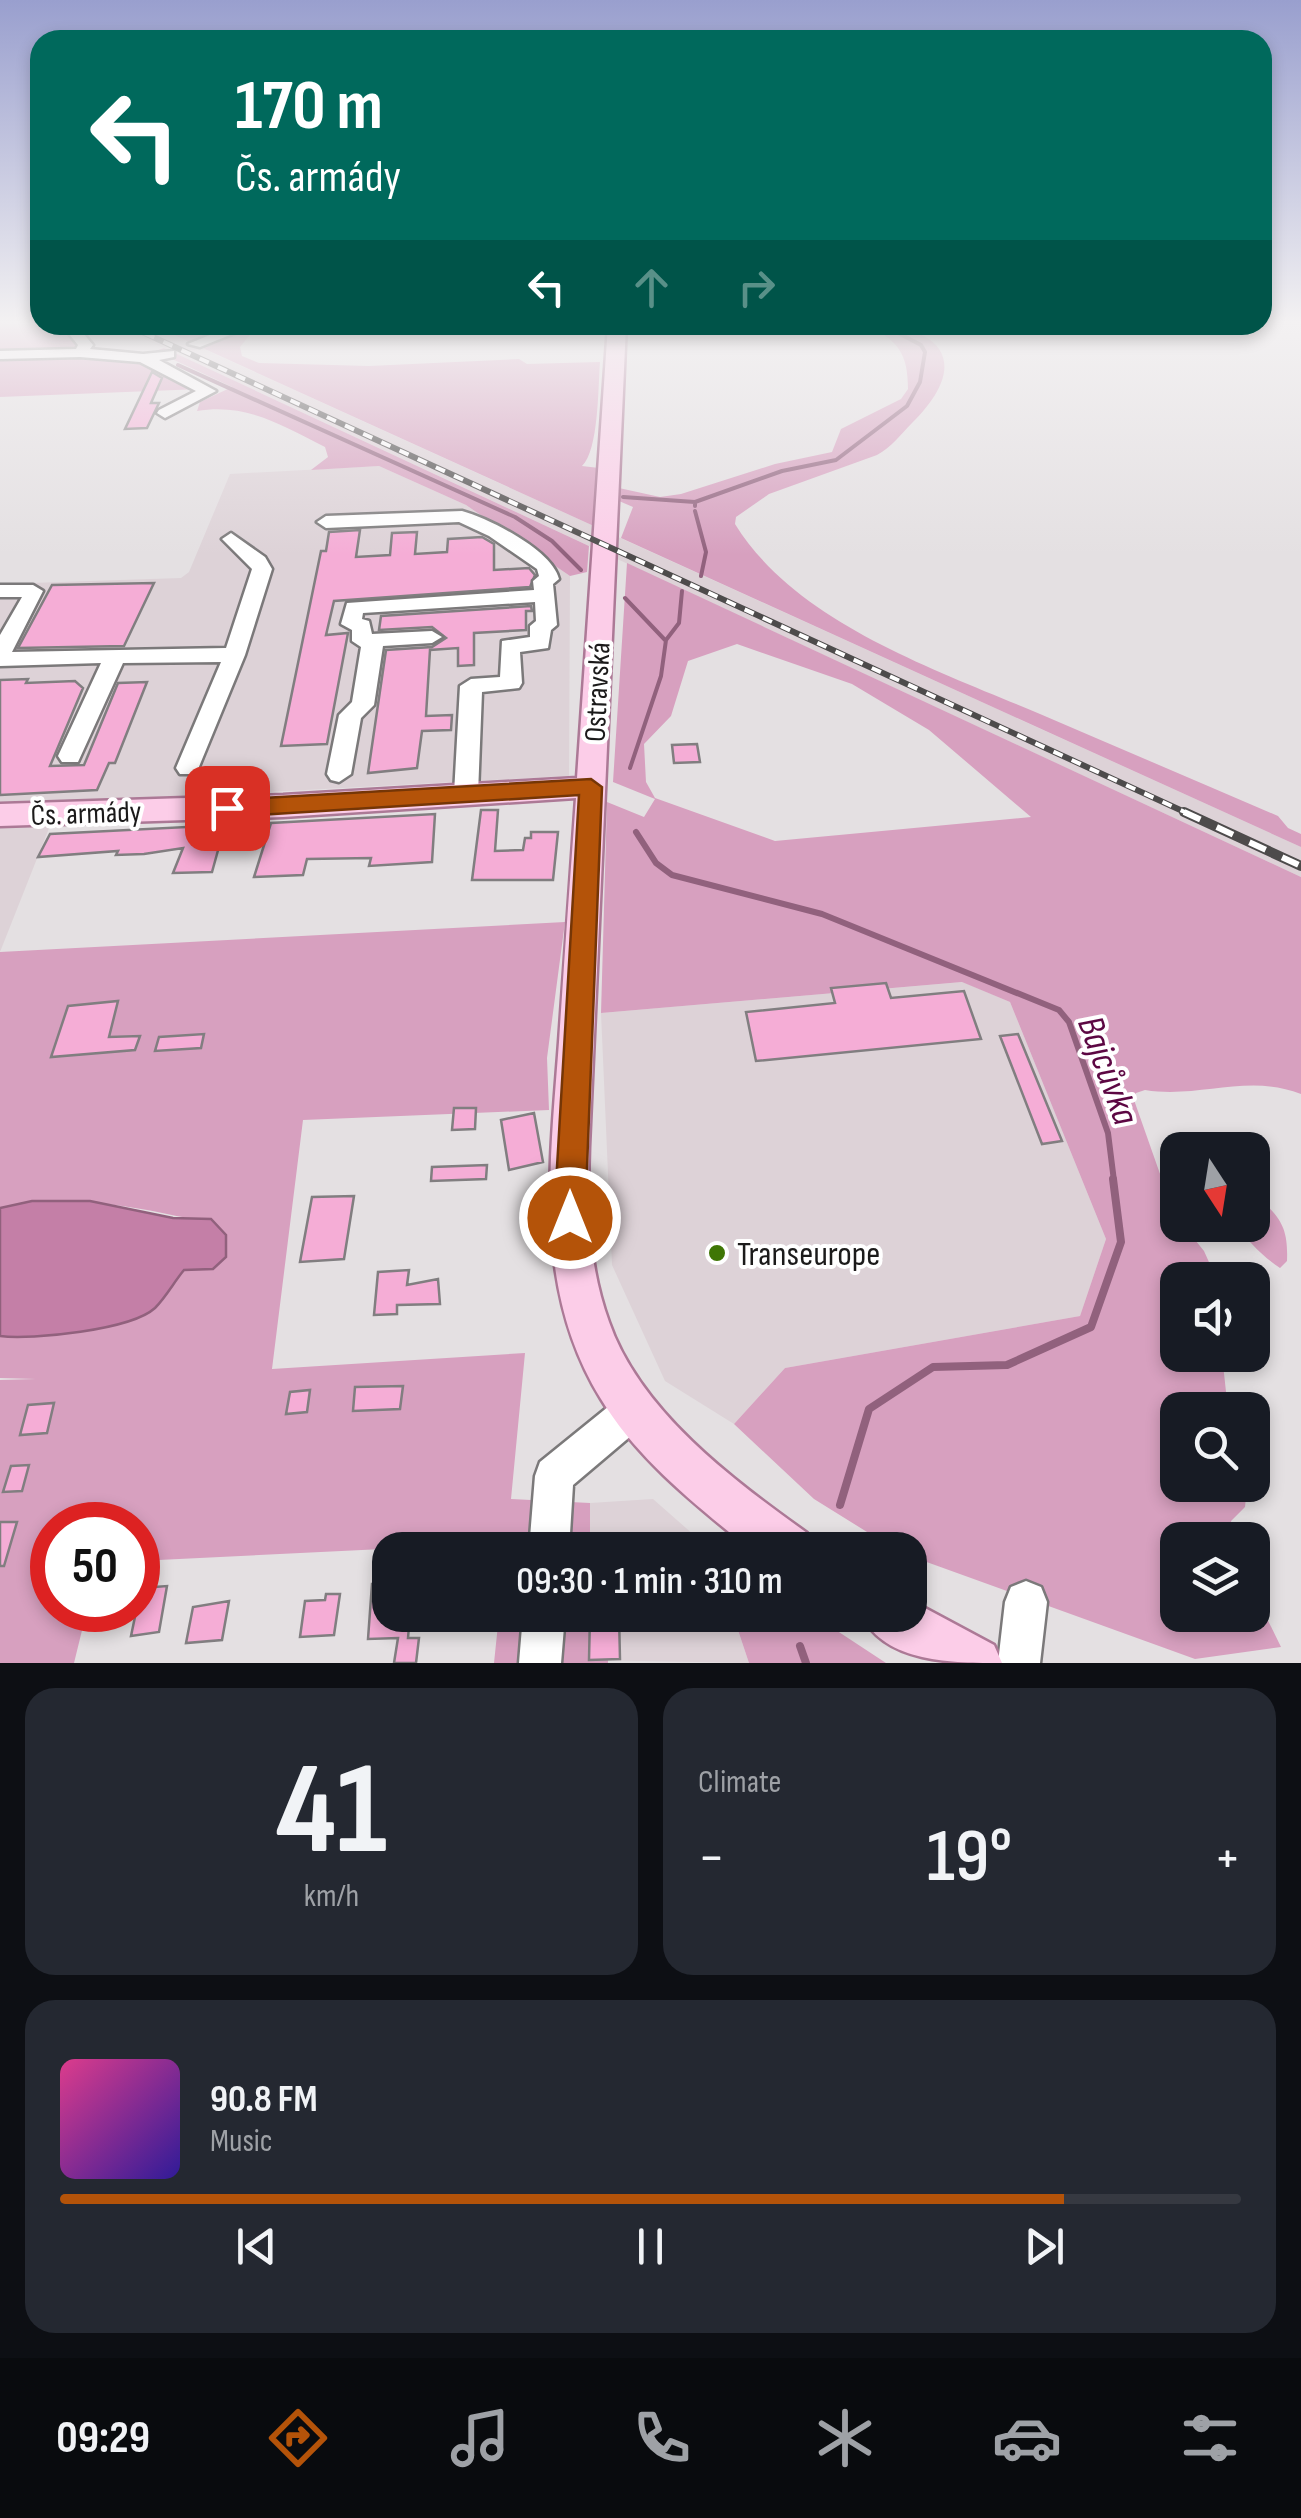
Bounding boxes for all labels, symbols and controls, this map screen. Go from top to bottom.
text: 170 m [235,65,383,149]
icon: left [70,70,200,200]
text: Čs. armády [235,150,401,205]
icon: left [519,260,574,315]
icon: ahead [624,260,679,315]
icon: right [729,260,784,315]
street label: Ostravská [577,641,619,743]
pin [185,766,270,851]
icon: arrive [200,781,255,836]
street label: Čs. armády [30,794,142,834]
water label: Bajcůvka [1067,1010,1148,1131]
north arrow [1160,1132,1270,1242]
map controls [1160,1132,1270,1632]
position arrow [518,1166,622,1270]
place label: Transeurope [737,1233,880,1276]
marker: Transeurope [706,1242,728,1264]
button: sound [1160,1262,1270,1372]
button: search [1160,1392,1270,1502]
speed limit sign: 50 [30,1502,160,1632]
button: layers [1160,1522,1270,1632]
text: 09:30 · 1 min · 310 m [516,1559,783,1604]
text: 41 [276,1734,387,1890]
text: Climate [698,1763,781,1802]
text: 19° [927,1812,1012,1903]
text: − [698,1825,725,1892]
text: + [1214,1825,1241,1892]
text: km/h [304,1877,359,1916]
text: 90.8 FM [210,2077,318,2122]
text: Music [210,2122,273,2161]
icon: previous [229,2219,284,2274]
icon: pause [623,2219,678,2274]
icon: next [1017,2219,1072,2274]
icon: directions [263,2403,333,2473]
icon: music [445,2403,515,2473]
icon: phone [627,2403,697,2473]
icon: climate [810,2403,880,2473]
icon: car [992,2403,1062,2473]
icon: filters [1175,2403,1245,2473]
text: 09:29 [56,2411,150,2466]

